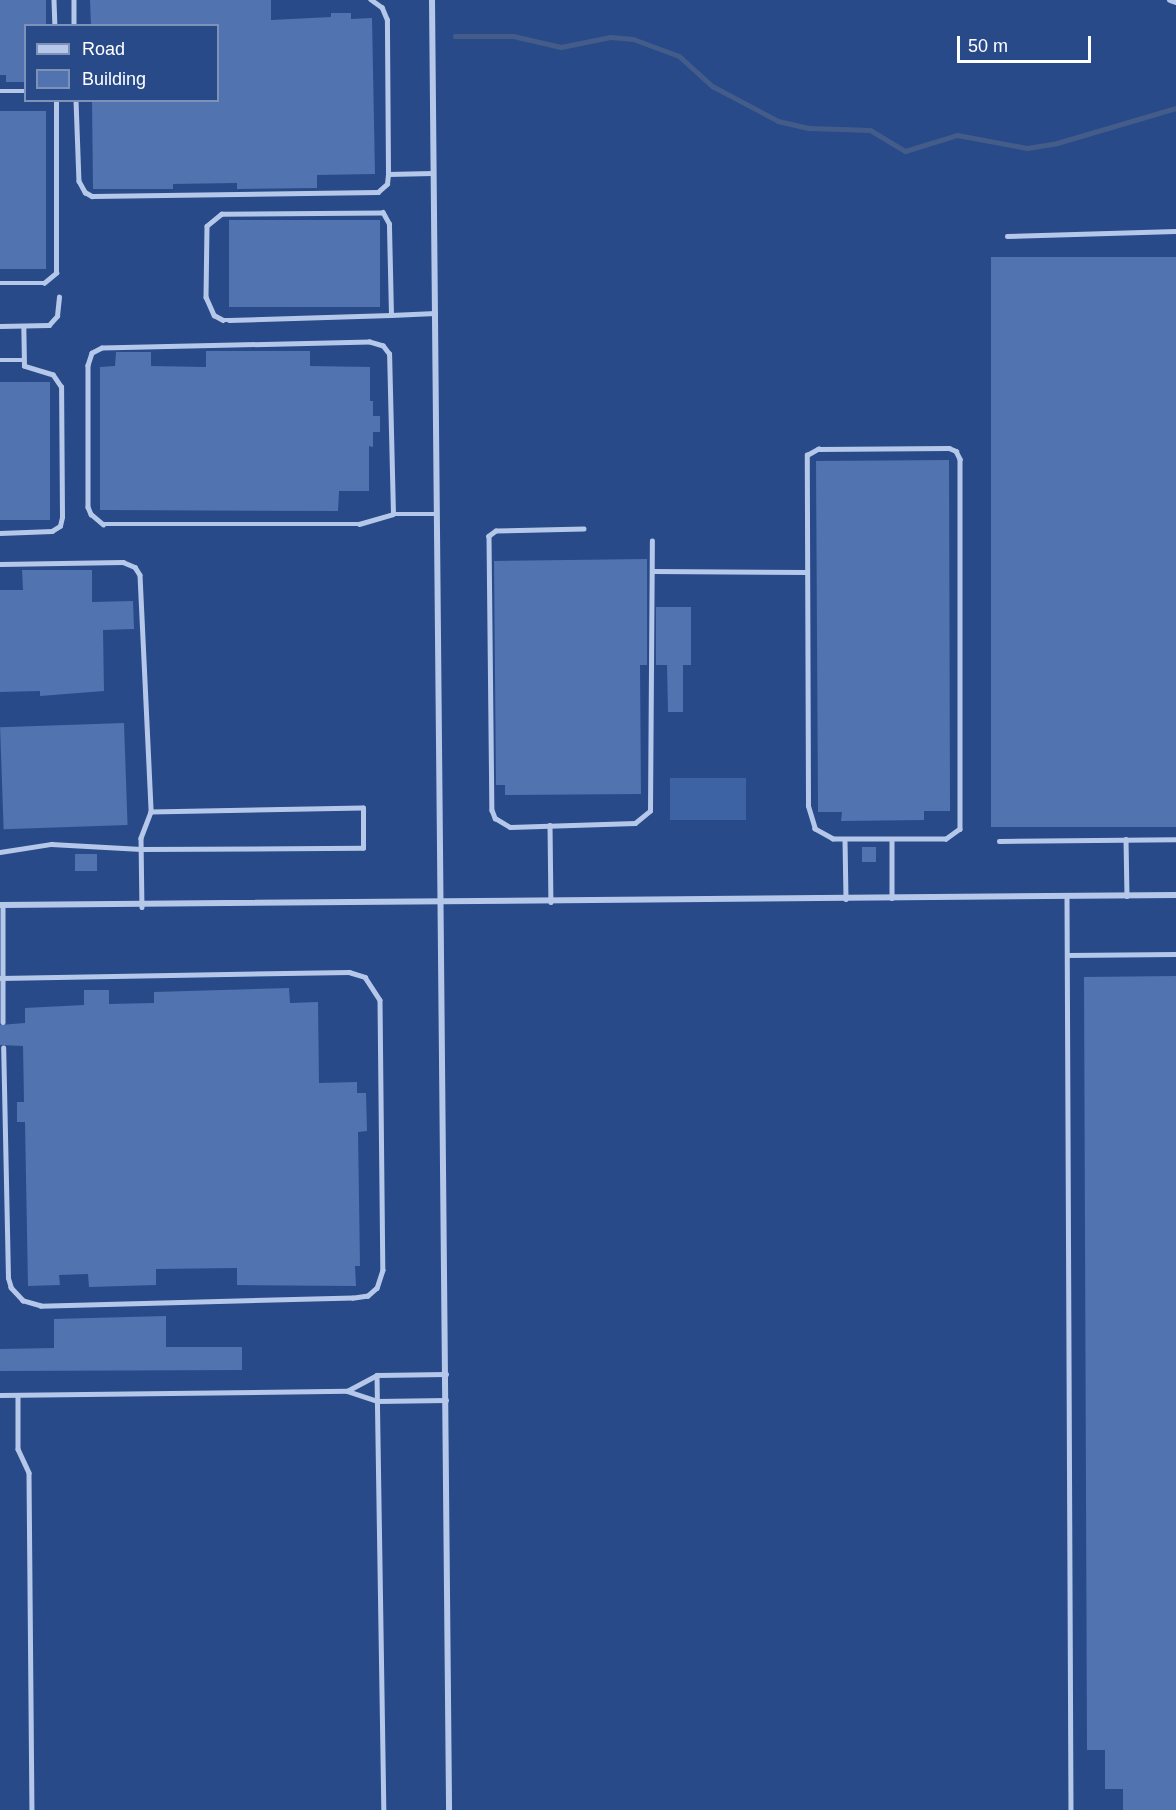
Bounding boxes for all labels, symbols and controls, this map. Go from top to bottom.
legend [24,24,219,102]
scale bar [960,24,1094,62]
text: 50 m [968,36,1008,56]
text: Road [82,39,125,59]
text: Building [82,69,146,89]

